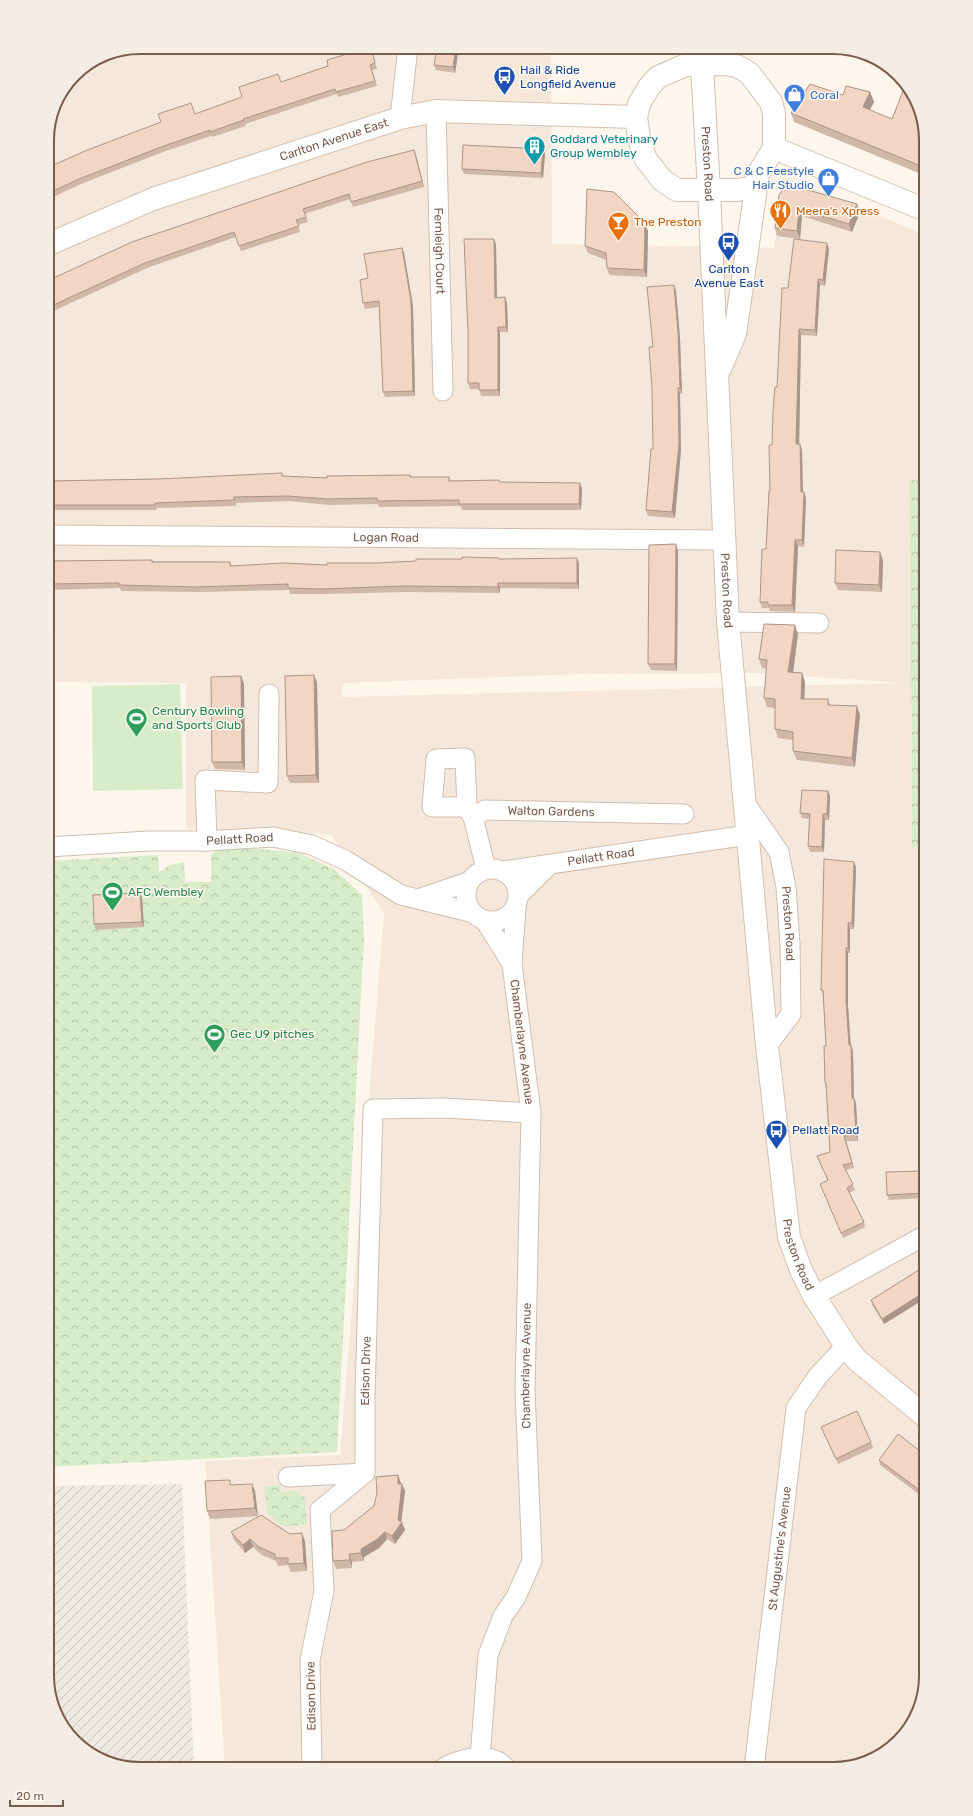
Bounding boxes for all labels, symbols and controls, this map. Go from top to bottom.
place label: Hail & Ride Longfield Avenue [520,63,616,91]
bus stop icon: Hail & Ride Longfield Avenue [491,64,517,97]
shop icon: Coral [782,82,808,115]
place label: Coral [810,88,839,102]
street label: Carlton Avenue East [278,115,390,164]
street label: Preston Road [698,126,716,202]
place label: Goddard Veterinary Group Wembley [550,132,658,160]
building icon: Goddard Veterinary Group Wembley [522,133,548,166]
place label: C & C Feestyle Hair Studio [733,164,814,192]
shop icon: C & C Feestyle Hair Studio [816,165,842,198]
restaurant icon: Meera's Xpress [767,198,793,231]
place label: Meera's Xpress [796,204,879,218]
street label: Fernleigh Court [431,207,448,295]
bar icon: The Preston [605,209,631,242]
place label: The Preston [634,215,702,229]
bus stop icon: Carlton Avenue East [716,229,742,262]
place label: Carlton Avenue East [694,262,764,290]
street label: Logan Road [353,530,419,545]
street label: Preston Road [718,552,736,629]
place label: Century Bowling and Sports Club [152,704,244,732]
sports icon: Century Bowling and Sports Club [124,705,150,738]
street label: Walton Gardens [507,803,595,819]
street label: Pellatt Road [206,830,274,848]
street label: Pellatt Road [566,845,635,868]
sports icon: AFC Wembley [100,879,126,912]
place label: AFC Wembley [128,885,204,899]
street label: Preston Road [779,886,797,961]
street label: Chamberlayne Avenue [507,979,537,1106]
sports icon: Gec U9 pitches [202,1021,228,1054]
place label: Gec U9 pitches [230,1027,314,1041]
bus stop icon: Pellatt Road [763,1117,789,1150]
place label: Pellatt Road [792,1123,860,1137]
street label: Preston Road [780,1218,817,1293]
street label: Chamberlayne Avenue [518,1302,534,1429]
street label: Edison Drive [358,1336,374,1405]
street label: St Augustine's Avenue [765,1485,794,1611]
street label: Edison Drive [303,1661,319,1731]
scale bar [10,1782,63,1808]
text: 20 m [16,1789,44,1803]

